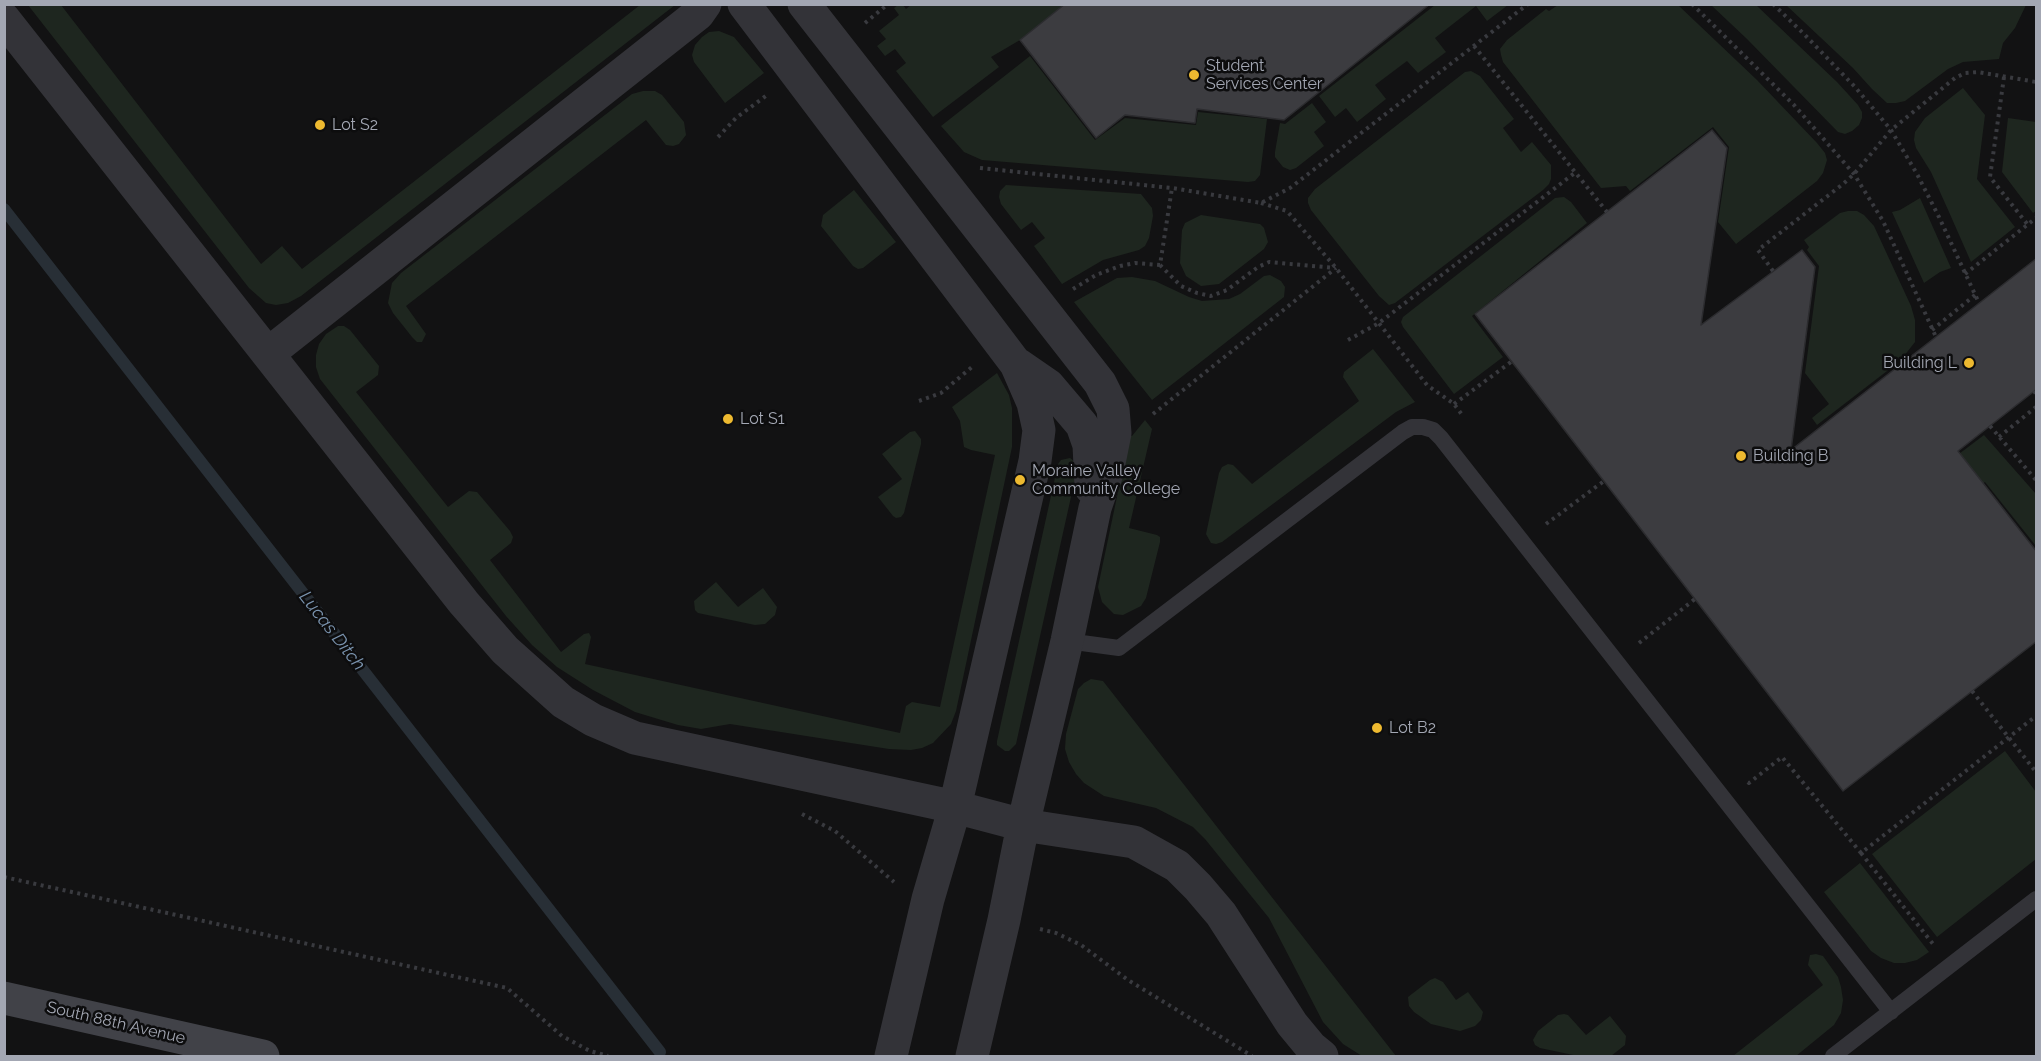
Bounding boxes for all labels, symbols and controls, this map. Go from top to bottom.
place label: Student Services Center [1206,56,1322,94]
marker: Student Services Center [1187,68,1201,82]
place label: Lot S2 [332,115,378,135]
marker: Lot S2 [313,118,327,132]
place label: Building L [1883,353,1957,373]
marker: Building L [1962,356,1976,370]
place label: Lot S1 [740,409,785,429]
marker: Lot S1 [721,412,735,426]
place label: Building B [1753,446,1828,466]
marker: Building B [1734,449,1748,463]
place label: Moraine Valley Community College [1032,461,1180,499]
marker: Moraine Valley Community College [1013,473,1027,487]
water label: Lucas Ditch [294,587,370,675]
place label: Lot B2 [1389,718,1436,738]
marker: Lot B2 [1370,721,1384,735]
street label: South 88th Avenue [45,998,187,1048]

